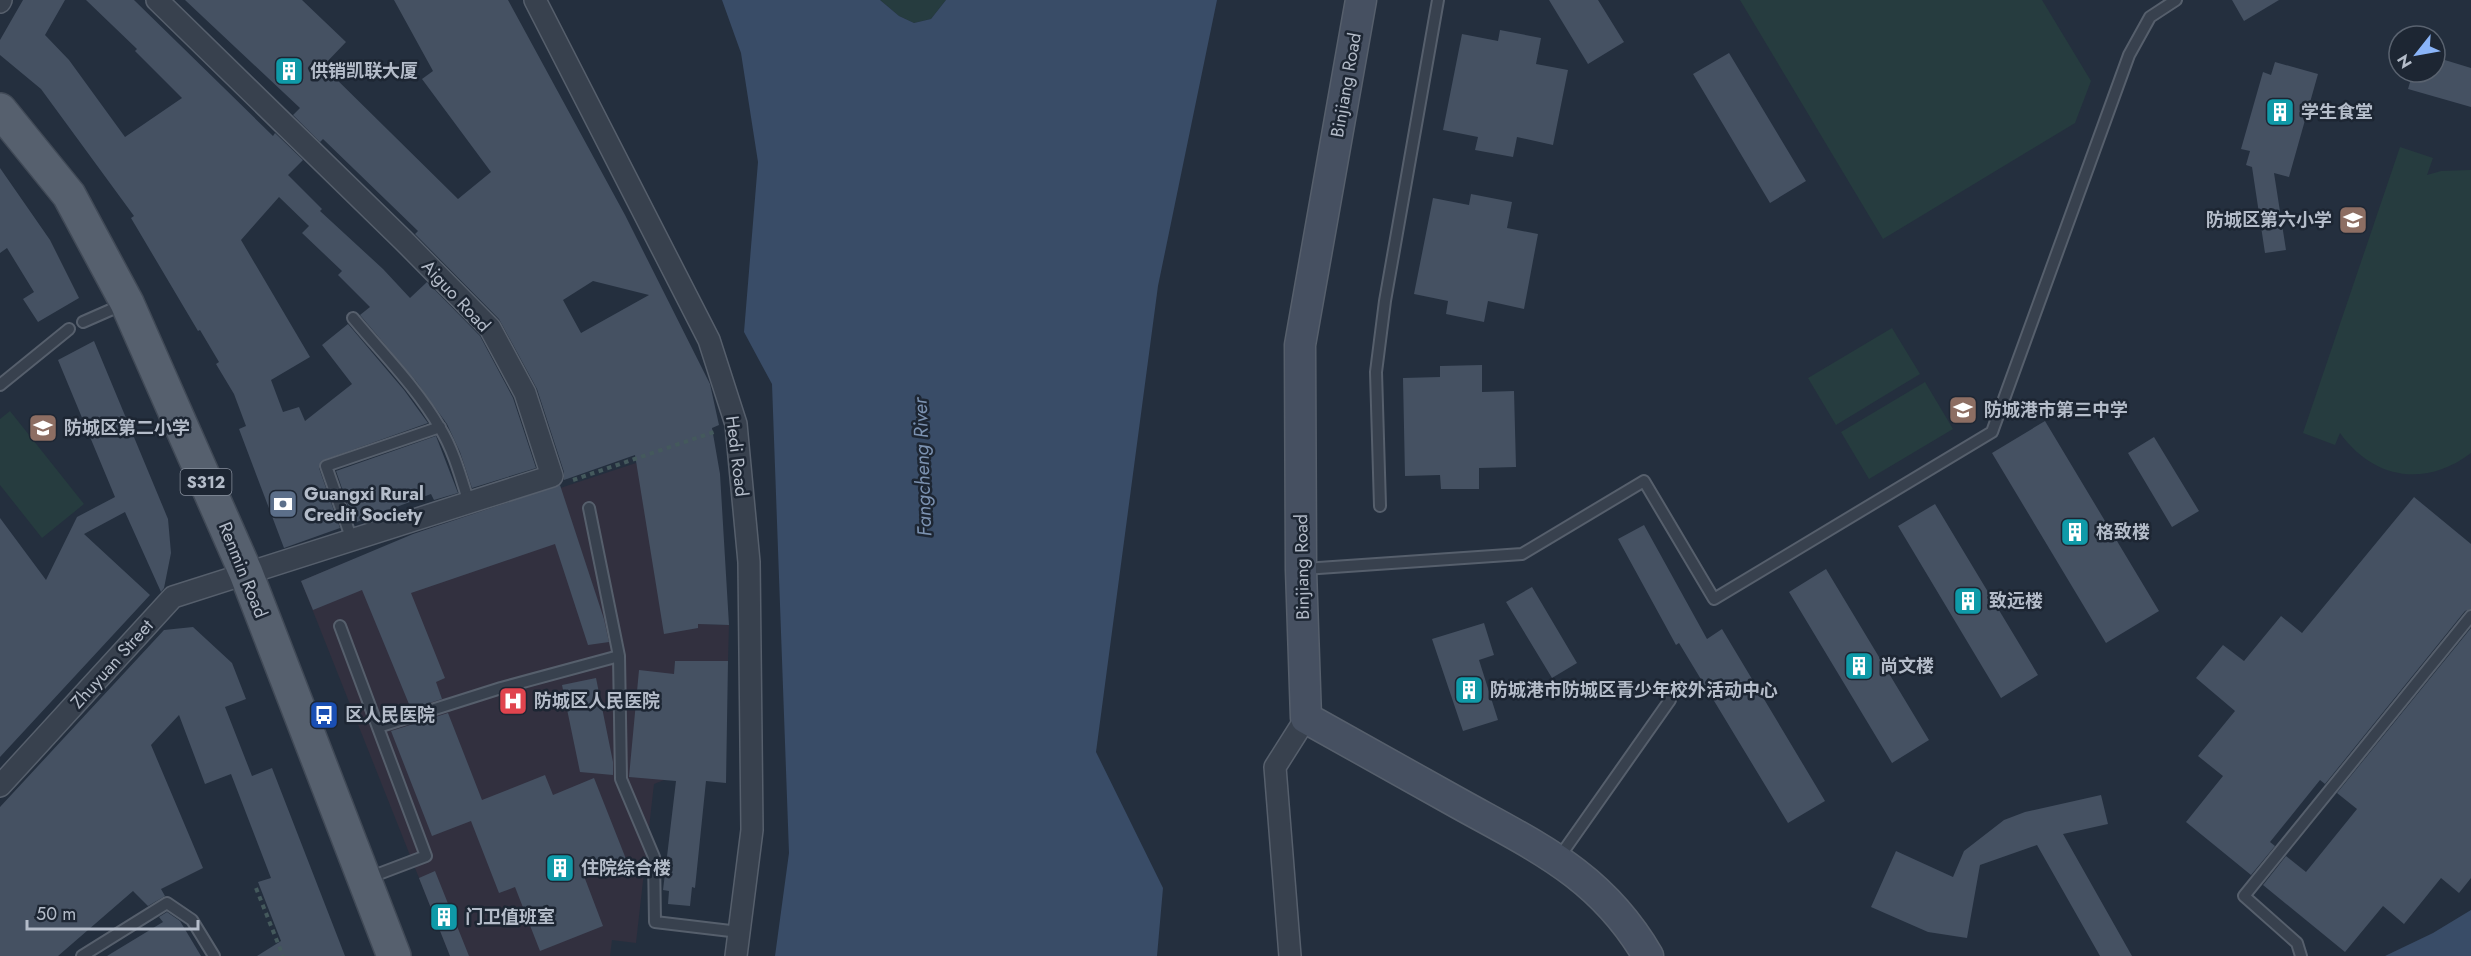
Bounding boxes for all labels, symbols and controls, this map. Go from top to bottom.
north arrow [2387,24,2447,84]
street label: Binjiang Road [1324,31,1368,139]
text: N [2391,50,2418,73]
building icon: 供销凯联大厦 [273,55,305,87]
place label: 供销凯联大厦 [310,58,418,84]
building icon: 学生食堂 [2264,96,2296,128]
place label: 学生食堂 [2301,99,2373,125]
school or university icon: 防城区第六小学 [2337,204,2369,236]
place label: 防城区第六小学 [2206,207,2332,233]
street label: Aiguo Road [416,254,496,338]
school or university icon: 防城港市第三中学 [1947,394,1979,426]
water label: Fangcheng River [906,396,939,537]
place label: 防城港市第三中学 [1984,397,2128,423]
school or university icon: 防城区第二小学 [27,412,59,444]
street label: Hedi Road [719,414,755,498]
place label: 防城区第二小学 [64,415,190,441]
road number: S312 [180,469,232,495]
place label: Guangxi Rural Credit Society [304,481,424,528]
bank icon: Guangxi Rural Credit Society [267,488,299,520]
street label: Binjiang Road [1288,514,1316,620]
building icon: 格致楼 [2059,516,2091,548]
street label: Renmin Road [212,518,274,622]
place label: 格致楼 [2096,519,2150,545]
building icon: 致远楼 [1952,585,1984,617]
place label: 致远楼 [1989,588,2043,614]
street label: Zhuyuan Street [65,613,160,715]
building icon: 尚文楼 [1843,650,1875,682]
place label: 尚文楼 [1880,653,1934,679]
building icon: 防城港市防城区青少年校外活动中心 [1453,674,1485,706]
place label: 防城港市防城区青少年校外活动中心 [1490,677,1778,703]
hospital icon: 防城区人民医院 [497,685,529,717]
place label: 防城区人民医院 [534,688,660,714]
bus stop icon: 区人民医院 [308,699,340,731]
place label: 区人民医院 [345,702,435,728]
building icon: 住院综合楼 [544,852,576,884]
place label: 住院综合楼 [581,855,671,881]
scale bar [27,893,198,931]
text: 50 m [36,901,76,927]
building icon: 门卫值班室 [428,901,460,933]
place label: 门卫值班室 [465,904,555,930]

